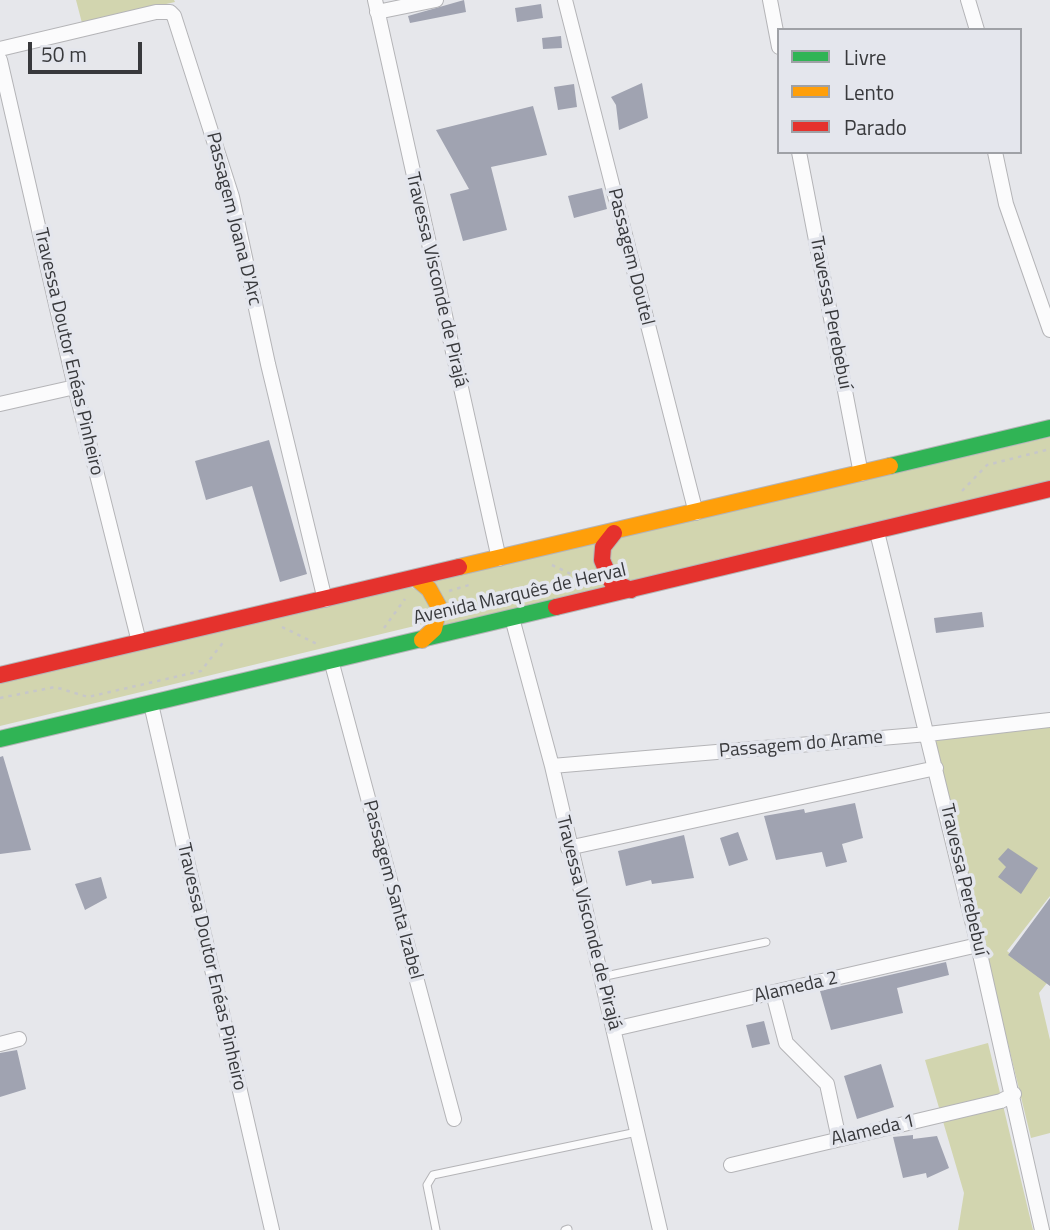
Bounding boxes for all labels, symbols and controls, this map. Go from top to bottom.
scale bar [32,28,145,72]
legend [777,28,1022,154]
text: 50 m [41,38,87,70]
text: Livre [844,41,886,73]
text: Lento [844,76,894,108]
text: Parado [844,111,907,143]
street label: Passagem Joana D'Arc [200,130,266,308]
street label: Travessa Visconde de Pirajá [400,170,472,390]
street label: Passagem Doutel [602,186,658,328]
street label: Travessa Doutor Enéas Pinheiro [28,226,108,478]
street label: Travessa Perebebuí [804,235,856,391]
street label: Avenida Marquês de Herval [411,559,629,631]
street label: Passagem do Arame [718,726,884,764]
street label: Passagem Santa Izabel [357,798,427,982]
street label: Travessa Perebebuí [934,802,992,958]
street label: Travessa Visconde de Pirajá [550,814,626,1032]
street label: Travessa Doutor Enéas Pinheiro [171,841,251,1093]
street label: Alameda 2 [752,967,840,1009]
street label: Alameda 1 [829,1110,917,1152]

